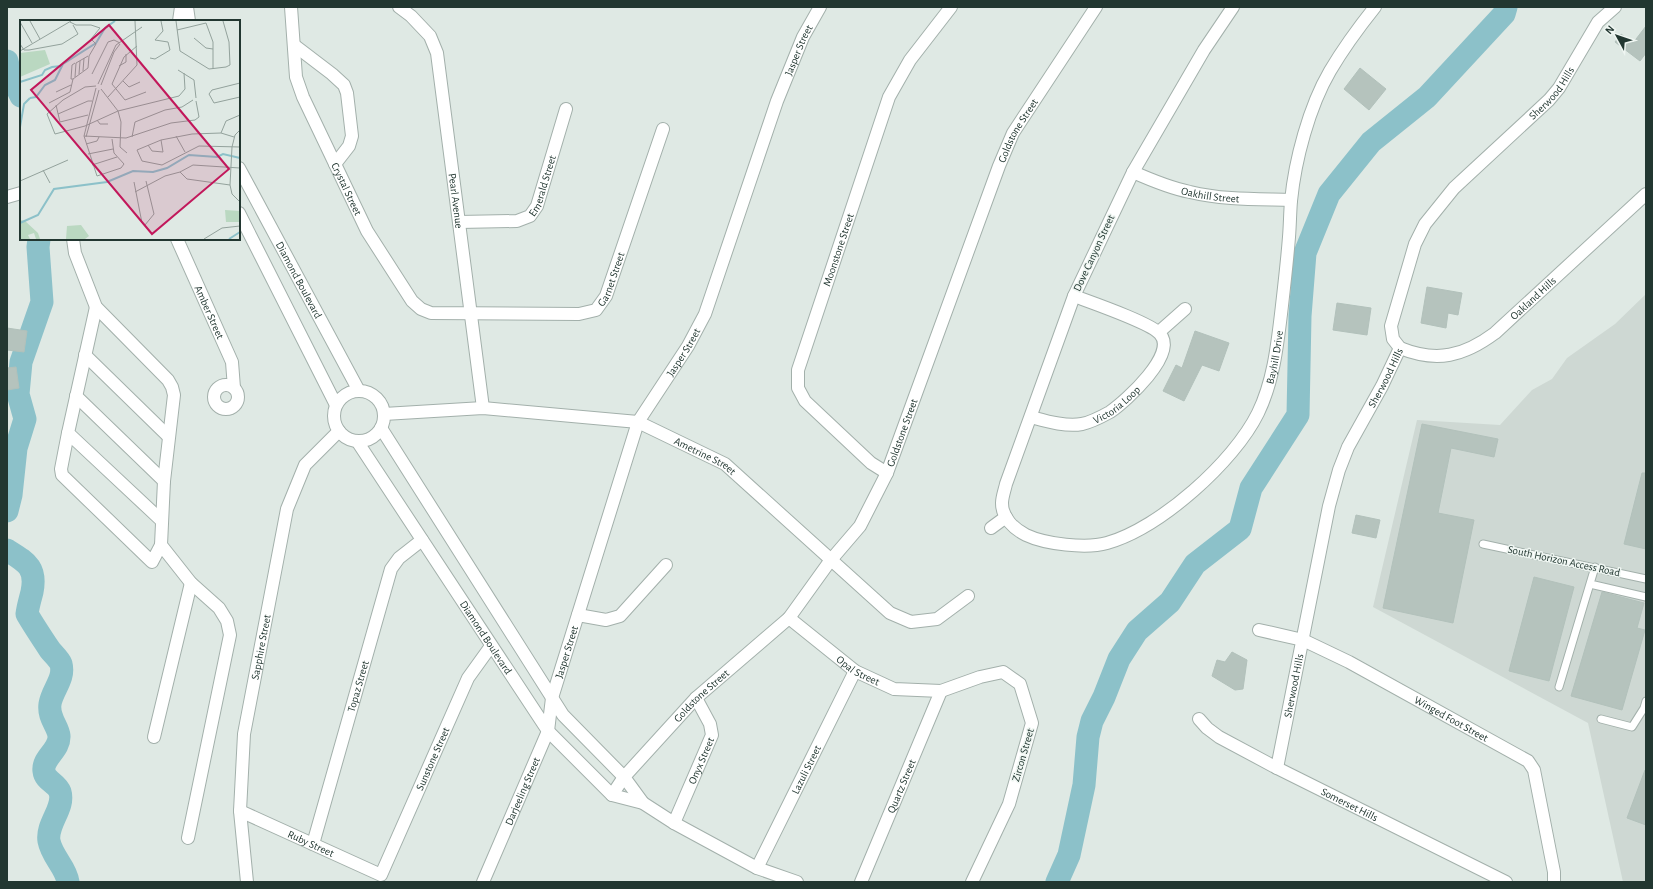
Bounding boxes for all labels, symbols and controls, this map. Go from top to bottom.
north arrow [1597,16,1637,56]
inset map [20,20,240,240]
street label: Jasper Street [782,22,815,77]
text: N [1603,23,1616,36]
street label: Sherwood Hills [1527,65,1576,121]
street label: Goldstone Street [996,96,1040,164]
street label: Emerald Street [526,153,558,218]
street label: Crystal Street [330,161,364,217]
street label: Pearl Avenue [447,173,465,229]
street label: Oakhill Street [1180,185,1240,204]
street label: Moonstone Street [821,211,856,288]
street label: Dove Canyon Street [1071,213,1117,293]
street label: Diamond Boulevard [274,240,324,320]
street label: Garnet Street [595,250,626,308]
street label: Oakland Hills [1508,275,1558,322]
street label: Amber Street [193,284,227,341]
street label: Jasper Street [664,326,702,378]
street label: Bayhill Drive [1264,330,1284,385]
street label: Sherwood Hills [1366,346,1405,409]
street label: Victoria Loop [1091,383,1142,425]
street label: Goldstone Street [884,397,919,468]
street label: Ametrine Street [673,435,739,477]
street label: South Horizon Access Road [1507,544,1621,578]
street label: Diamond Boulevard [458,599,515,676]
street label: Sapphire Street [249,613,272,681]
street label: Jasper Street [553,624,580,679]
street label: Opal Street [835,653,882,687]
street label: Sherwood Hills [1282,653,1305,719]
street label: Topaz Street [345,659,370,713]
street label: Goldstone Street [672,667,731,724]
street label: Winged Foot Street [1412,694,1491,744]
street label: Sunstone Street [414,725,451,792]
street label: Zircon Street [1010,727,1036,783]
street label: Onyx Street [686,735,716,786]
street label: Lazuli Street [789,743,823,796]
street label: Darjeeling Street [503,755,542,827]
street label: Quartz Street [885,757,917,815]
street label: Somerset Hills [1320,785,1380,823]
street label: Ruby Street [286,828,336,859]

